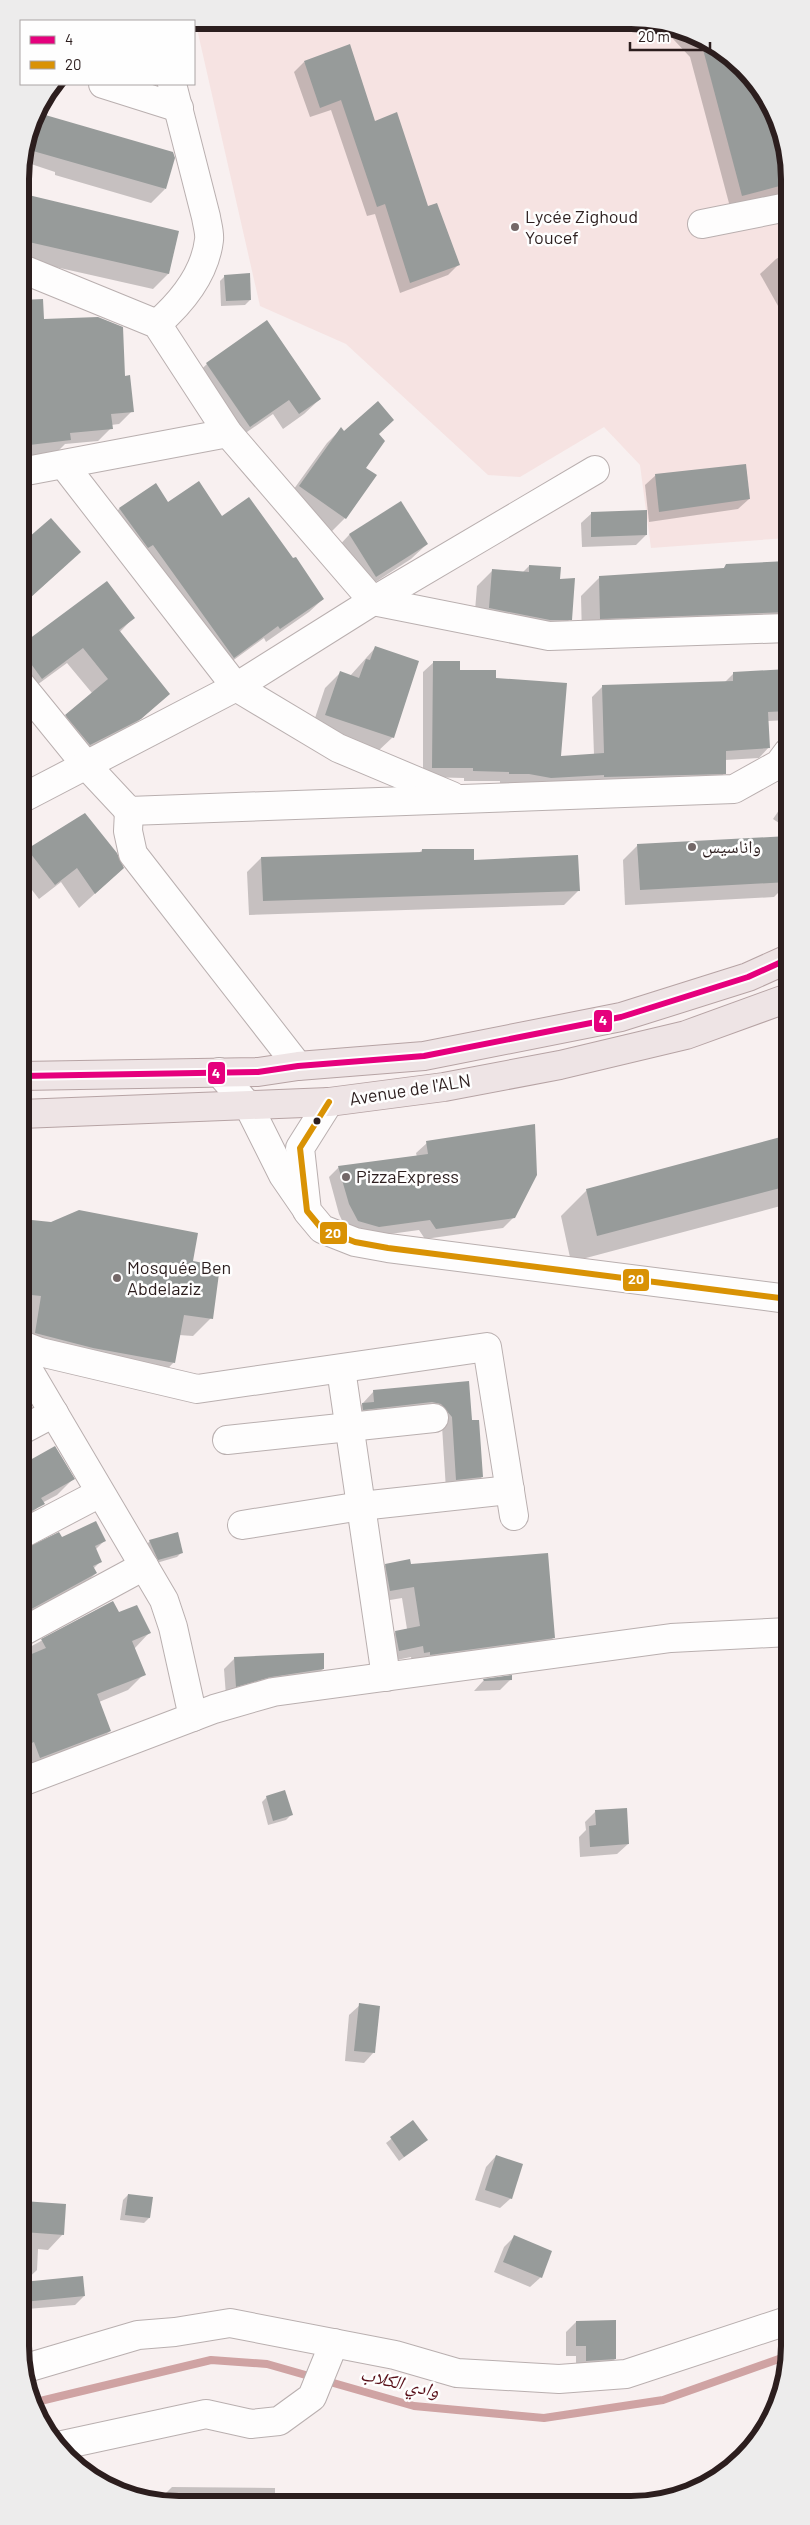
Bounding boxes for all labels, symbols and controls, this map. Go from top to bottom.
legend [20,20,195,85]
scale bar [630,20,710,52]
text: 20 m [638,27,670,45]
text: 4 [65,30,73,48]
text: 20 [65,55,82,73]
place label: Lycée Zighoud Youcef [525,205,638,248]
marker: Lycée Zighoud Youcef [509,221,521,233]
place label: واناسيس [702,835,761,858]
marker: واناسيس [686,841,698,853]
line badge: 4 [593,1009,613,1033]
text: 4 [599,1011,607,1028]
line badge: 4 [207,1061,226,1085]
text: 4 [212,1064,220,1081]
street label: Avenue de l'ALN [348,1069,472,1109]
unlabelled marker [312,1116,322,1126]
place label: PizzaExpress [356,1165,459,1187]
marker: PizzaExpress [340,1171,352,1183]
line badge: 20 [319,1221,348,1245]
text: 20 [325,1224,341,1241]
place label: Mosquée Ben Abdelaziz [127,1256,231,1299]
line badge: 20 [622,1268,650,1292]
text: 20 [628,1270,644,1287]
marker: Mosquée Ben Abdelaziz [111,1272,123,1284]
water label: وادي الكلاب [357,2361,442,2406]

